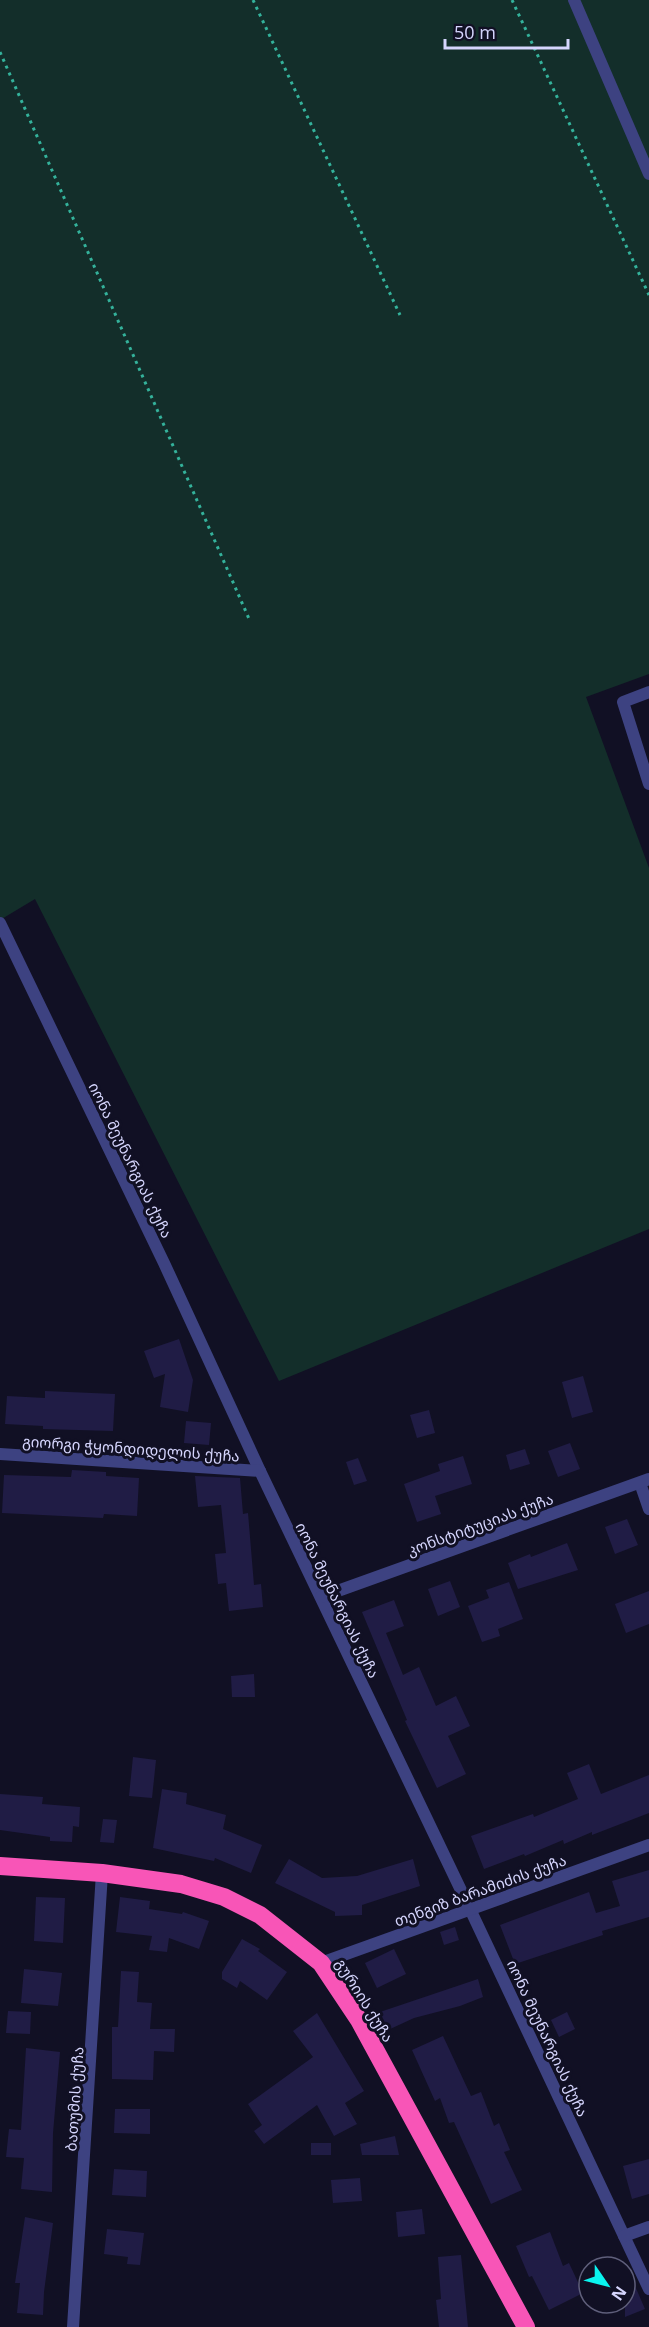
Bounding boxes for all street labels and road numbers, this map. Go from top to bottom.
street label: იონა მეუნარგიას ქუჩა [85,1079,177,1241]
street label: გიორგი ჭყონდიდელის ქუჩა [22,1430,240,1466]
street label: კონსტიტუციას ქუჩა [404,1488,556,1560]
street label: იონა მეუნარგიას ქუჩა [292,1519,384,1681]
street label: თენგიზ ბარამიძის ქუჩა [391,1850,569,1930]
street label: გურიის ქუჩა [331,1954,399,2046]
street label: იონა მეუნარგიას ქუჩა [503,1956,593,2120]
street label: ბათუმის ქუჩა [60,2046,88,2152]

